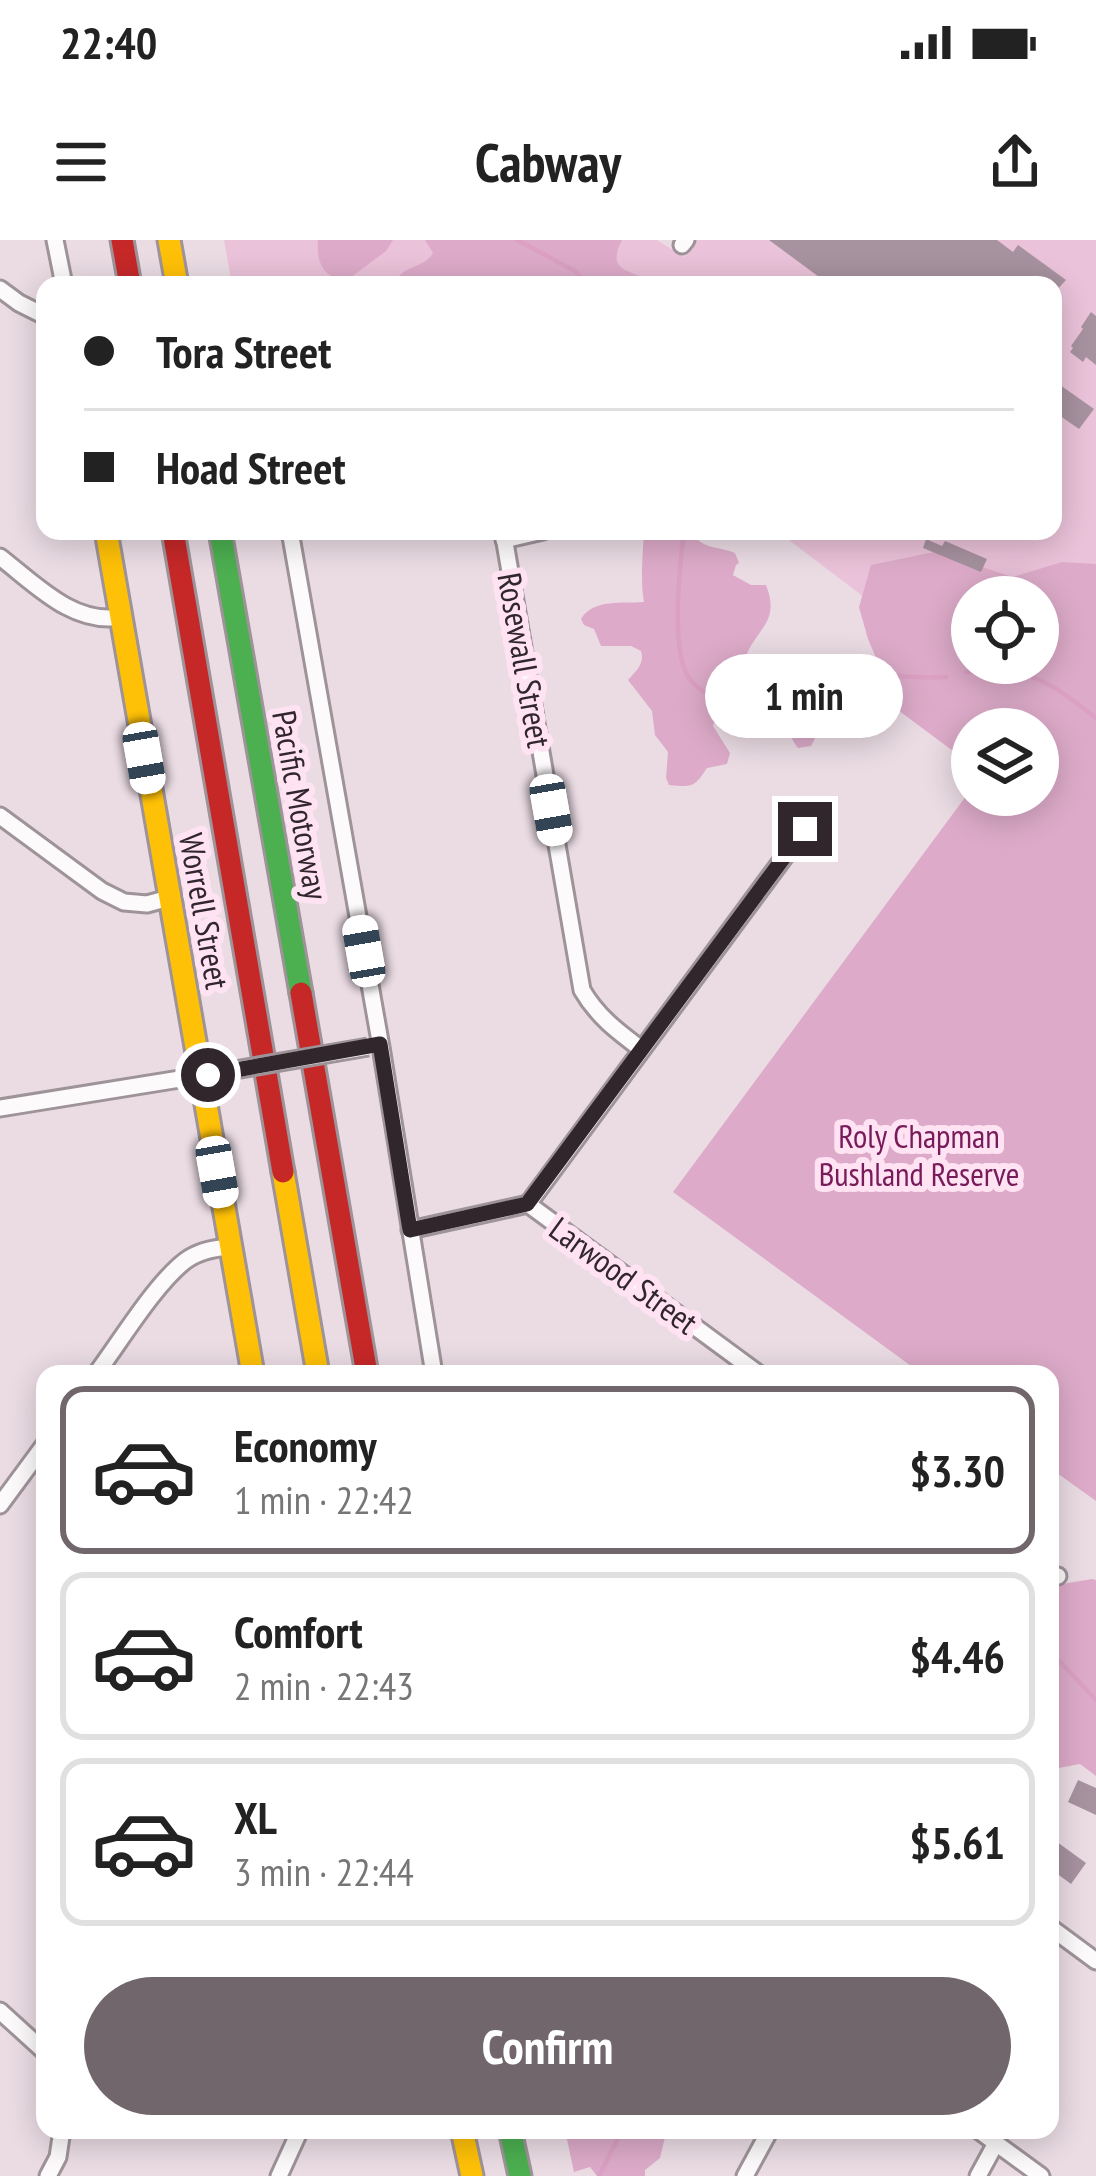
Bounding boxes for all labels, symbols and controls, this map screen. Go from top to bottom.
text: 22:40 [60,13,157,71]
text: Cabway [475,127,621,197]
icon: menu [48,129,114,195]
icon: share [982,129,1048,195]
text: Tora Street [156,322,331,380]
text: Hoad Street [156,438,346,496]
street label: Rosewall Street [488,569,562,751]
map controls [951,576,1059,816]
button: locate [951,576,1059,684]
callout: 1 min [706,655,904,739]
text: 1 min [765,670,843,721]
street label: Pacific Motorway [263,707,339,903]
button: layers [951,708,1059,816]
car [120,719,168,797]
car [527,771,575,849]
route end [778,802,832,856]
street label: Worrell Street [170,830,240,992]
car [340,912,388,990]
route start [181,1048,235,1102]
park label: Roly Chapman Bushland Reserve [819,1114,1019,1195]
car [193,1133,241,1211]
street label: Larwood Street [541,1207,707,1343]
icon: car [90,1416,198,1524]
text: Economy [234,1416,377,1474]
text: $3.30 [909,1441,1005,1499]
text: 1 min · 22:42 [234,1474,414,1525]
icon: car [90,1602,198,1710]
text: Comfort [234,1602,363,1660]
text: $4.46 [909,1627,1005,1685]
text: 2 min · 22:43 [234,1660,414,1711]
icon: car [90,1788,198,1896]
text: XL [234,1788,277,1846]
text: $5.61 [909,1813,1005,1871]
text: 3 min · 22:44 [234,1846,414,1897]
button: Confirm [84,1977,1011,2115]

